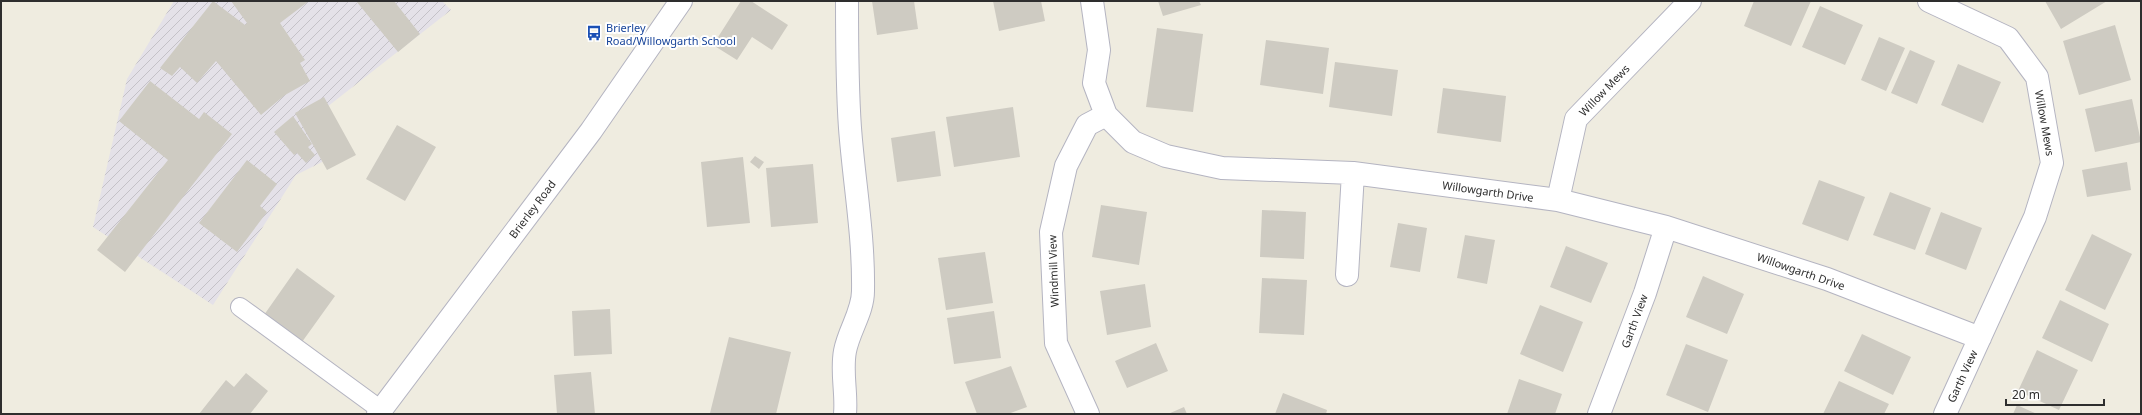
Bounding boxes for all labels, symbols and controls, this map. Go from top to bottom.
place label: Brierley Road/Willowgarth School [606,20,736,48]
bus stop icon: Brierley Road/Willowgarth School [585,24,603,42]
street label: Willow Mews [1575,61,1633,119]
street label: Willow Mews [2032,89,2058,157]
street label: Brierley Road [505,177,559,241]
street label: Willowgarth Drive [1441,177,1535,205]
street label: Windmill View [1044,234,1062,307]
street label: Willowgarth Drive [1755,249,1847,293]
street label: Garth View [1617,292,1651,350]
street label: Garth View [1943,347,1981,405]
scale bar [2006,381,2104,407]
text: 20 m [2012,386,2040,403]

